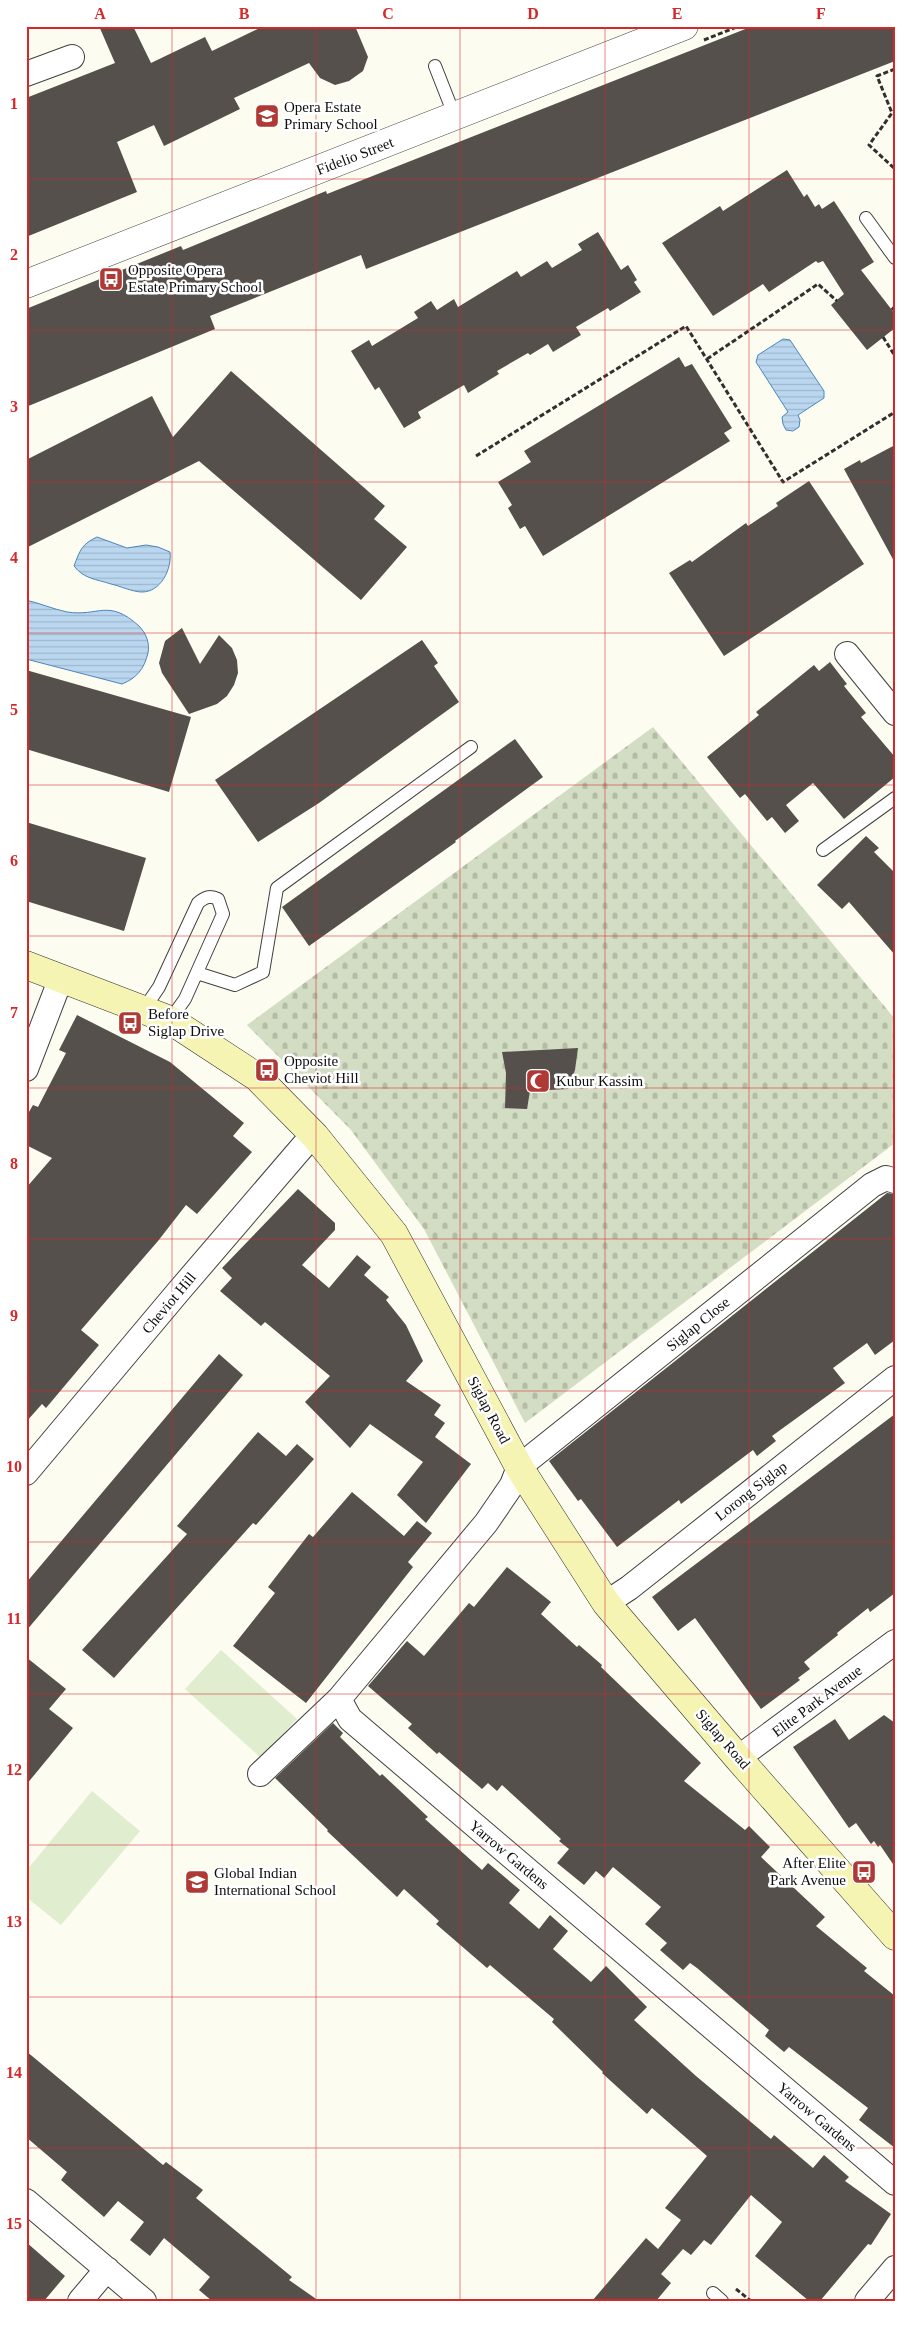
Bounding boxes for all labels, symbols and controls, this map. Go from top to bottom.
text: A [94,5,106,22]
text: B [239,5,250,22]
text: C [382,5,394,22]
text: D [527,5,539,22]
text: E [672,5,682,22]
text: F [816,5,826,22]
text: 1 [10,95,18,112]
place label: Opera Estate Primary School [284,99,378,132]
school or university icon: Opera Estate Primary School [254,103,280,129]
street label: Fidelio Street [314,134,397,178]
text: 2 [10,246,18,263]
place label: Opposite Opera Estate Primary School [128,262,262,295]
bus stop icon: Opposite Opera Estate Primary School [98,266,124,292]
text: 3 [10,398,18,415]
text: 4 [10,549,18,566]
text: 5 [10,701,18,718]
text: 6 [10,852,18,869]
text: 7 [10,1004,18,1021]
place label: Before Siglap Drive [148,1006,225,1039]
bus stop icon: Before Siglap Drive [117,1010,143,1036]
place label: Opposite Cheviot Hill [284,1053,359,1086]
bus stop icon: Opposite Cheviot Hill [254,1057,280,1083]
mosque icon: Kubur Kassim [525,1068,551,1094]
place label: Kubur Kassim [556,1073,643,1089]
text: 8 [10,1155,18,1172]
street label: Cheviot Hill [139,1269,199,1337]
street label: Siglap Close [663,1294,733,1354]
text: 9 [10,1307,18,1324]
street label: Siglap Road [465,1374,514,1447]
text: 10 [6,1458,22,1475]
street label: Lorong Siglap [712,1458,790,1524]
text: 11 [6,1610,22,1627]
street label: Elite Park Avenue [769,1662,865,1740]
street label: Siglap Road [693,1706,754,1772]
text: 12 [6,1761,22,1778]
street label: Yarrow Gardens [466,1817,552,1893]
place label: After Elite Park Avenue [770,1855,846,1888]
bus stop icon: After Elite Park Avenue [851,1859,877,1885]
place label: Global Indian International School [214,1865,336,1898]
school or university icon: Global Indian International School [184,1869,210,1895]
text: 13 [6,1913,22,1930]
text: 14 [6,2064,22,2081]
street label: Yarrow Gardens [774,2079,860,2155]
text: 15 [6,2215,22,2232]

